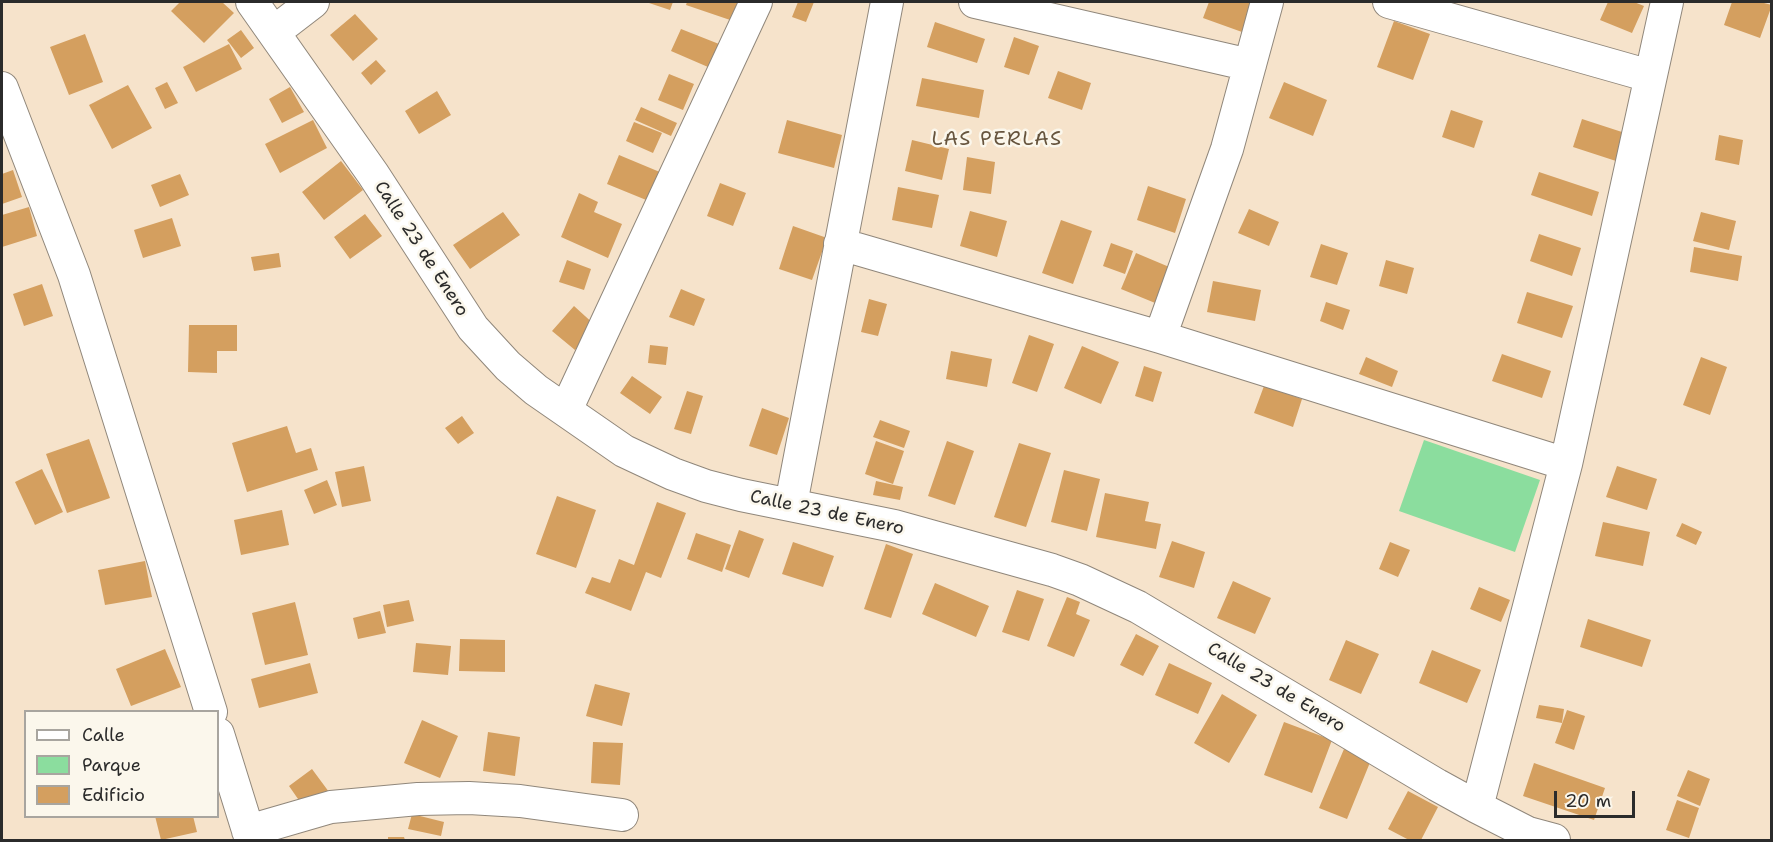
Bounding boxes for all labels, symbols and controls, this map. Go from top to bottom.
district label: LAS PERLAS [931,128,1063,152]
street label: Calle 23 de Enero [369,177,473,321]
street label: Calle 23 de Enero [748,486,906,540]
street label: Calle 23 de Enero [1203,638,1349,738]
legend [24,710,219,818]
text: Calle [82,723,125,747]
text: Parque [82,753,141,777]
scale bar [1557,779,1638,817]
text: Edificio [82,783,145,807]
text: 20 m [1565,789,1611,813]

